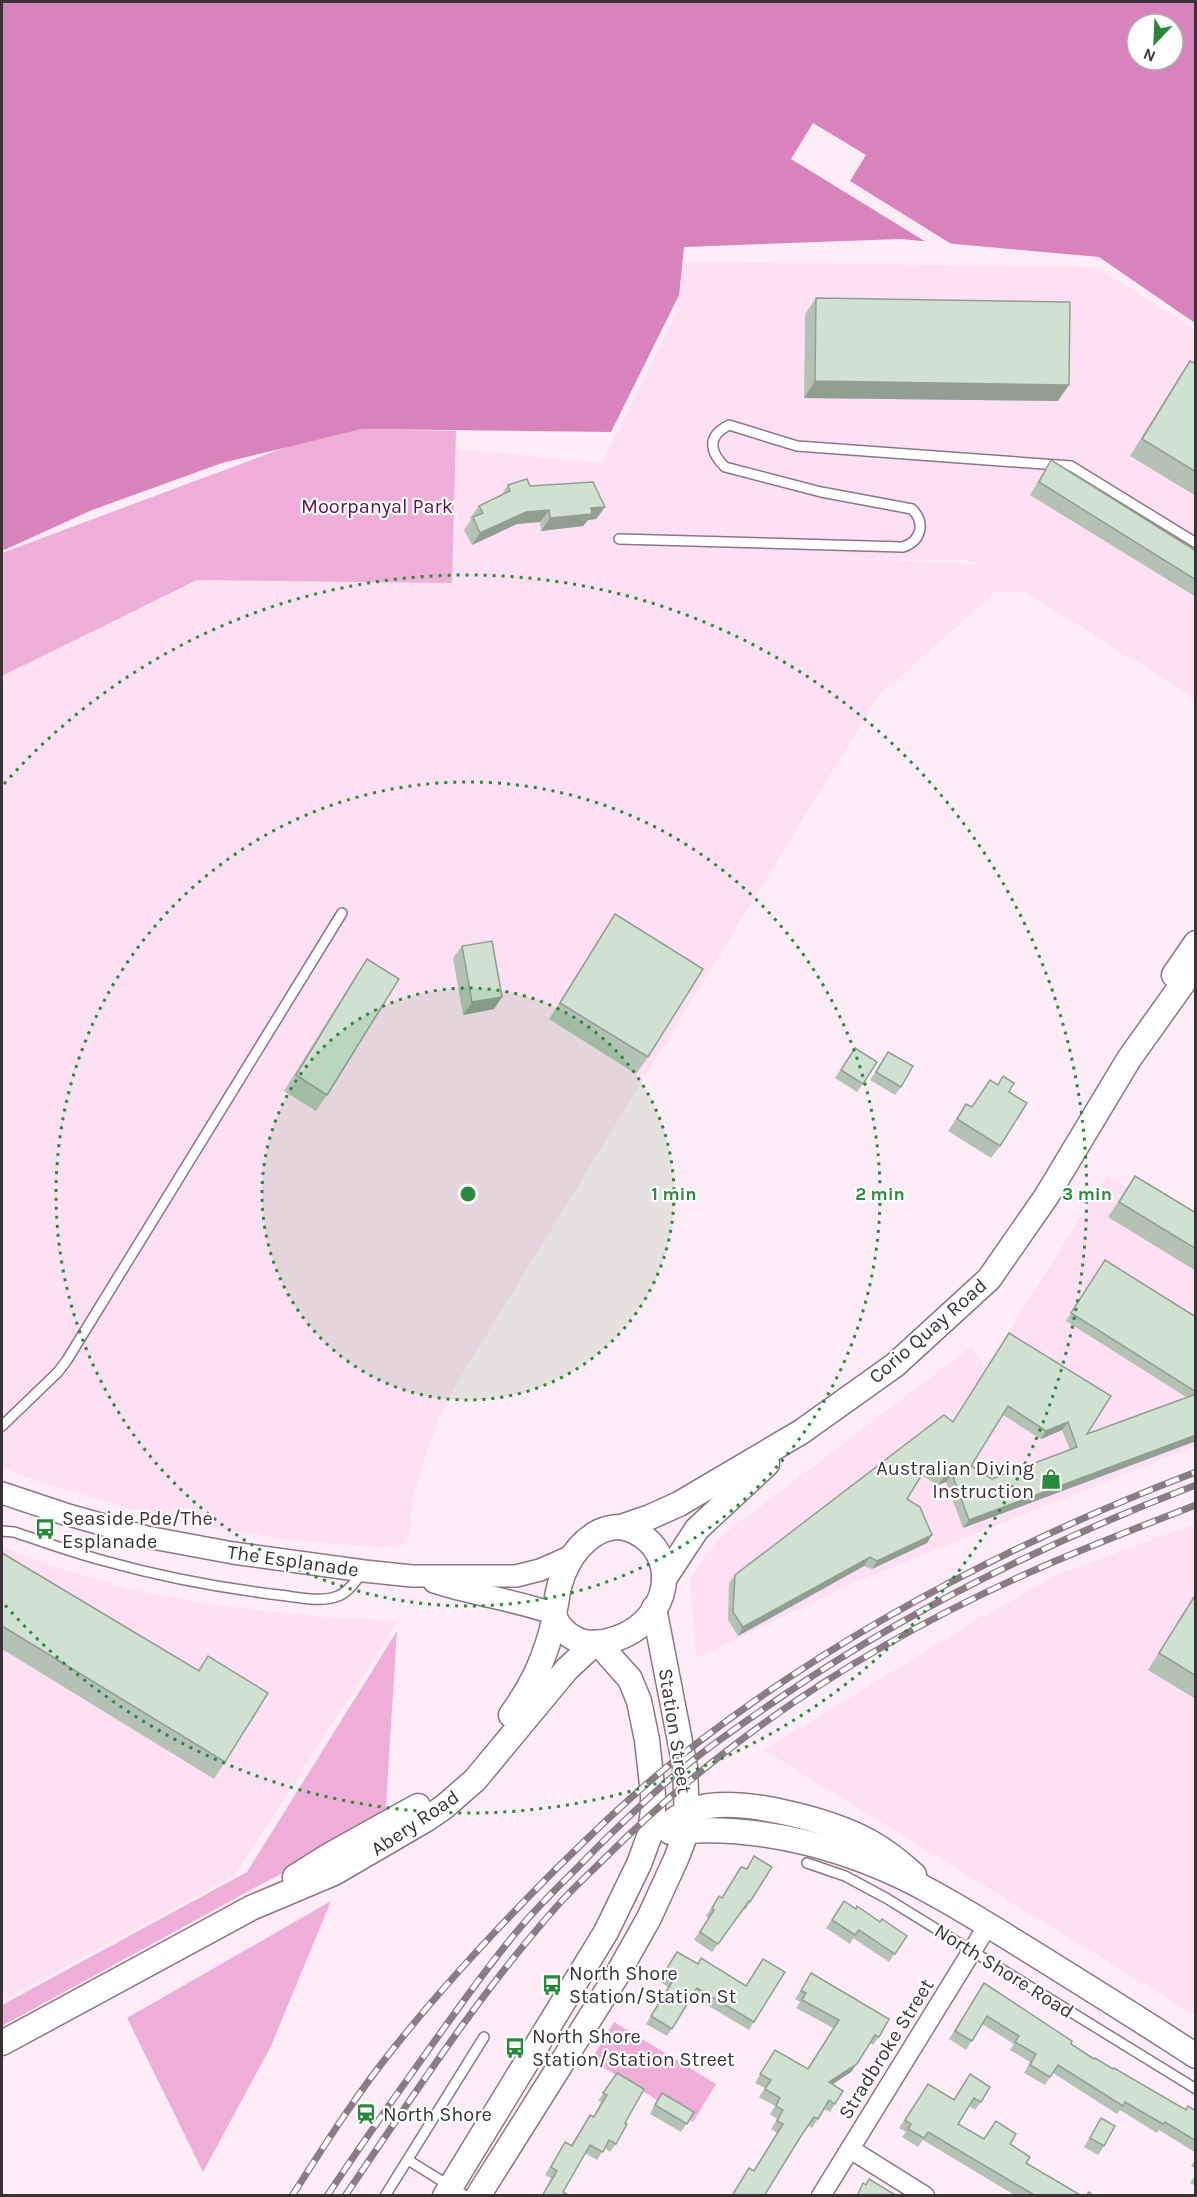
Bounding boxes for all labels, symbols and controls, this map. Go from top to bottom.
north arrow [1125,12,1185,72]
text: N [1140,44,1158,66]
park label: Moorpanyal Park [301,495,453,518]
text: 1 min [651,1183,697,1205]
text: 2 min [855,1183,905,1205]
text: 3 min [1062,1183,1112,1205]
centre of rings [458,1184,478,1204]
street label: Corio Quay Road [864,1274,992,1388]
place label: Australian Diving Instruction [876,1457,1034,1503]
shop icon: Australian Diving Instruction [1039,1467,1063,1491]
place label: Seaside Pde/The Esplanade [62,1507,213,1553]
bus stop icon: Seaside Pde/The Esplanade [33,1517,57,1541]
street label: The Esplanade [226,1540,360,1582]
street label: Station Street [654,1667,696,1796]
street label: Abery Road [367,1785,463,1861]
street label: North Shore Road [930,1919,1078,2023]
place label: North Shore Station/Station St [569,1962,737,2008]
bus stop icon: North Shore Station/Station St [540,1973,564,1997]
street label: Stradbroke Street [834,1974,939,2123]
place label: North Shore Station/Station Street [532,2025,735,2071]
bus stop icon: North Shore Station/Station Street [503,2036,527,2060]
station icon: North Shore [354,2102,378,2126]
place label: North Shore [383,2103,492,2126]

